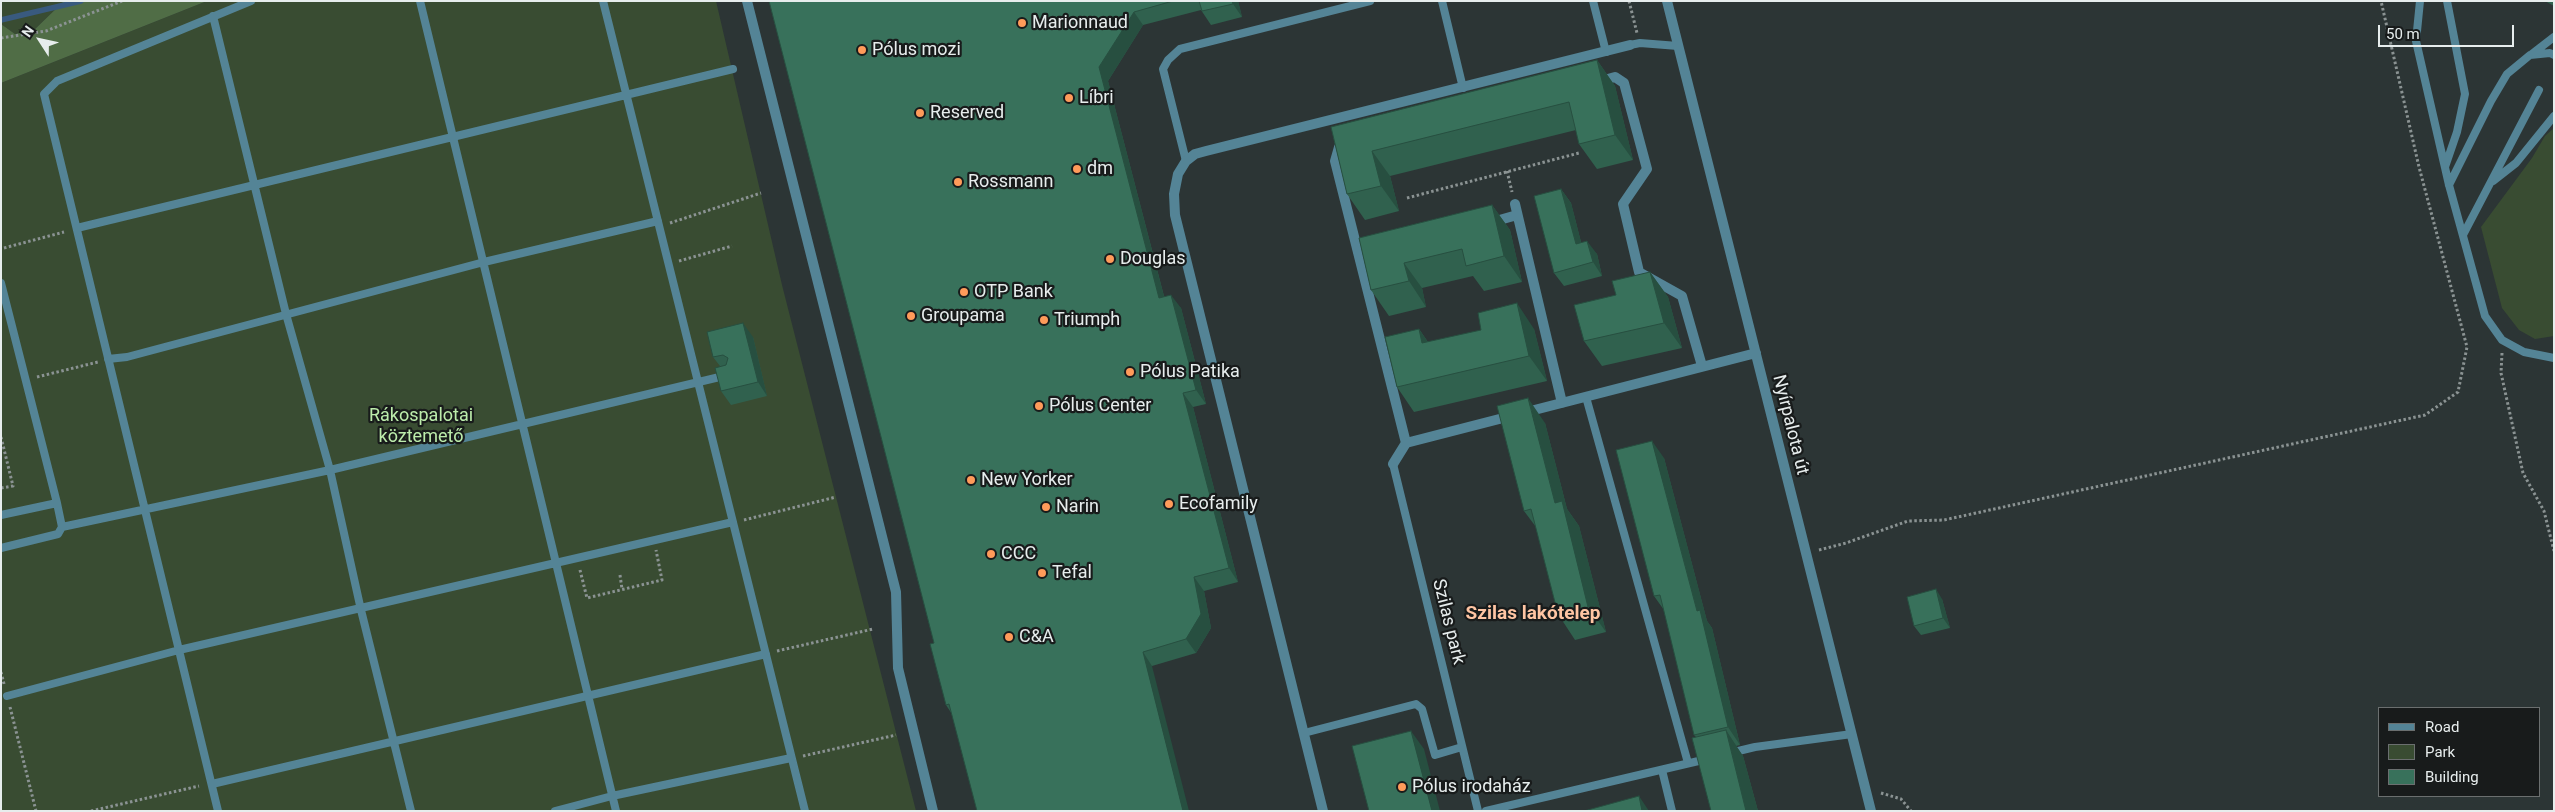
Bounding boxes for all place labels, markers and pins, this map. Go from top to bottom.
place label: Marionnaud [1032,12,1128,34]
marker: Marionnaud [1016,17,1028,29]
place label: Pólus mozi [872,39,961,61]
marker: Pólus mozi [856,44,868,56]
place label: Líbri [1079,87,1114,109]
marker: Líbri [1063,92,1075,104]
place label: Reserved [930,102,1004,124]
marker: Reserved [914,107,926,119]
place label: dm [1087,158,1113,180]
marker: dm [1071,163,1083,175]
place label: Rossmann [968,171,1053,193]
marker: Rossmann [952,176,964,188]
place label: Douglas [1120,248,1186,270]
marker: Douglas [1104,253,1116,265]
place label: OTP Bank [974,281,1053,303]
marker: OTP Bank [958,286,970,298]
place label: Groupama [921,305,1005,327]
place label: Triumph [1054,309,1120,331]
marker: Groupama [905,310,917,322]
marker: Triumph [1038,314,1050,326]
place label: Pólus Patika [1140,361,1240,383]
marker: Pólus Patika [1124,366,1136,378]
place label: Pólus Center [1049,395,1151,417]
marker: Pólus Center [1033,400,1045,412]
place label: New Yorker [981,469,1073,491]
marker: New Yorker [965,474,977,486]
place label: Ecofamily [1179,493,1258,515]
place label: Narin [1056,496,1099,518]
marker: Ecofamily [1163,498,1175,510]
marker: Narin [1040,501,1052,513]
place label: CCC [1001,543,1036,565]
marker: CCC [985,548,997,560]
place label: Tefal [1052,562,1092,584]
marker: Tefal [1036,567,1048,579]
place label: C&A [1019,626,1054,648]
marker: C&A [1003,631,1015,643]
place label: Pólus irodaház [1412,776,1531,798]
marker: Pólus irodaház [1396,781,1408,793]

